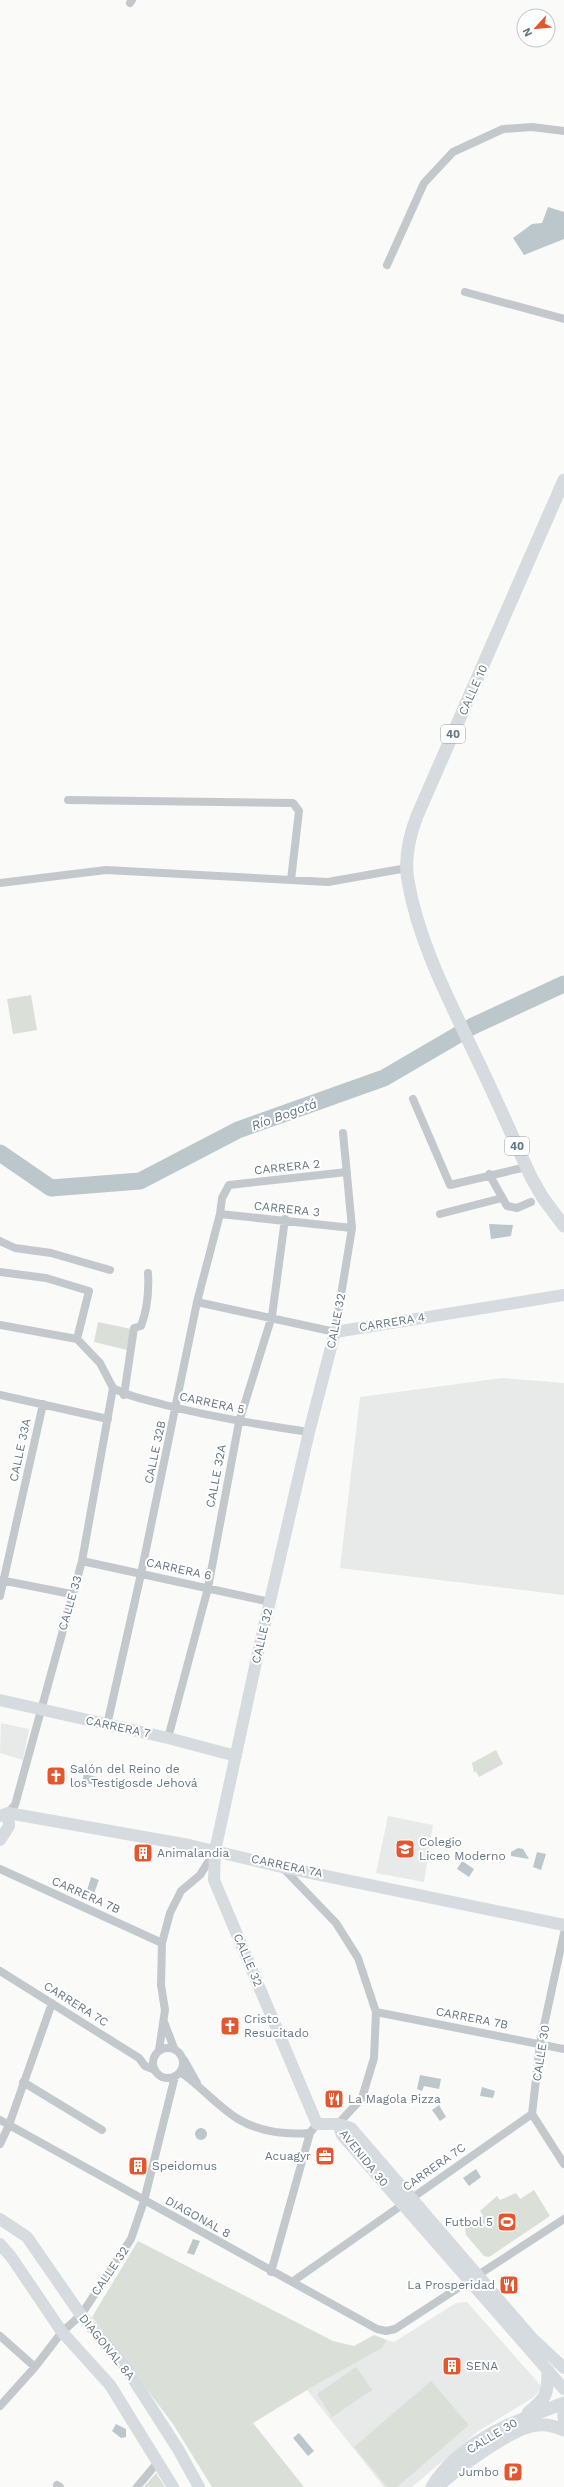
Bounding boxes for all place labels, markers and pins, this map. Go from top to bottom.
place label: Salón del Reino de los Testigosde Jehová [70,1762,198,1790]
church icon: Salón del Reino de los Testigosde Jehová [45,1765,67,1787]
place label: Colegio Liceo Moderno [419,1835,506,1863]
school or university icon: Colegio Liceo Moderno [394,1838,416,1860]
building icon: Animalandia [132,1842,154,1864]
place label: Animalandia [157,1846,229,1860]
place label: Cristo Resucitado [244,2012,309,2040]
church icon: Cristo Resucitado [219,2015,241,2037]
restaurant icon: La Magola Pizza [323,2088,345,2110]
place label: La Magola Pizza [348,2092,441,2106]
office icon: Acuagyr [314,2145,336,2167]
place label: Acuagyr [265,2149,311,2163]
building icon: Speidomus [127,2155,149,2177]
place label: Speidomus [152,2159,217,2173]
sports icon: Futbol 5 [496,2211,518,2233]
place label: Futbol 5 [445,2215,493,2229]
restaurant icon: La Prosperidad [498,2274,520,2296]
place label: La Prosperidad [407,2278,495,2292]
building icon: SENA [441,2355,463,2377]
place label: SENA [466,2359,498,2373]
parking icon: Jumbo [502,2461,524,2483]
place label: Jumbo [459,2465,499,2479]

